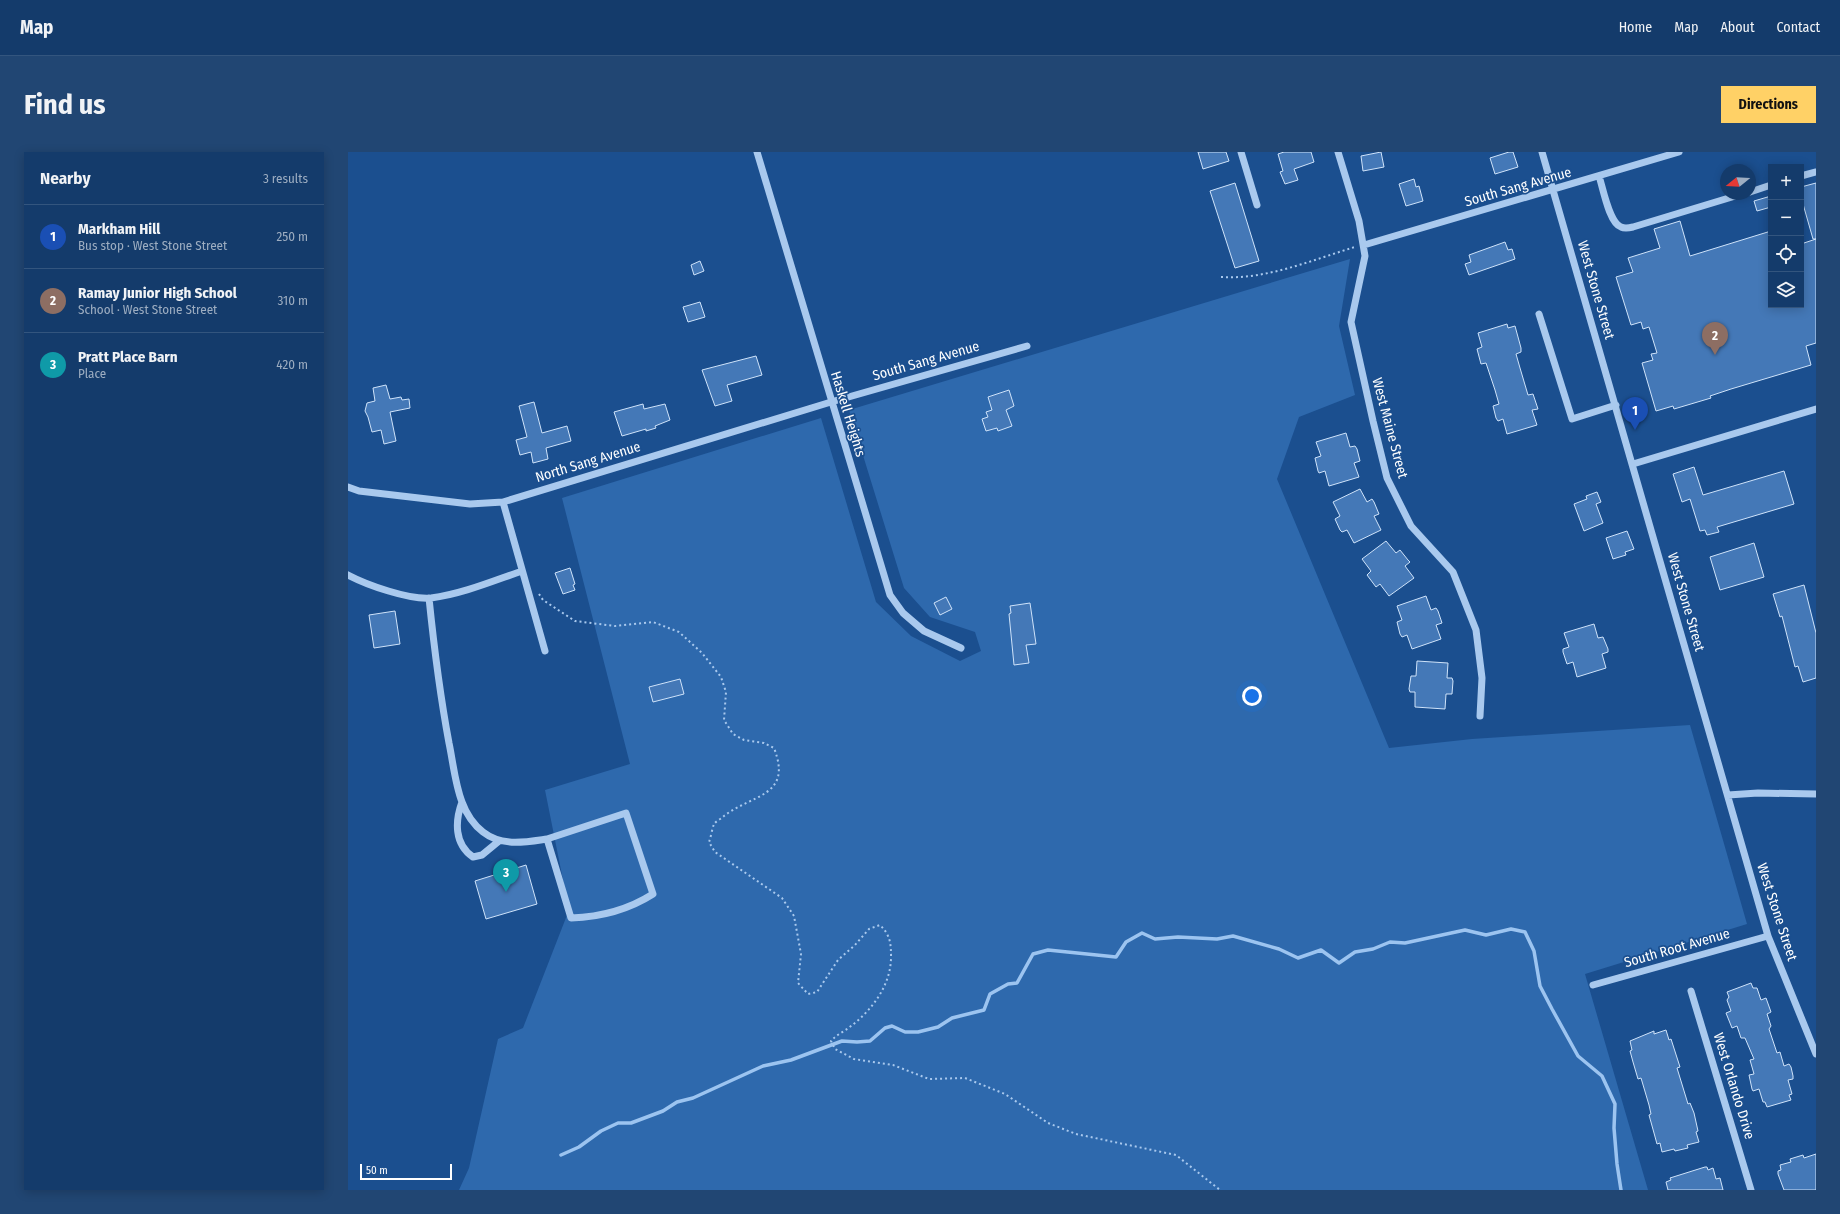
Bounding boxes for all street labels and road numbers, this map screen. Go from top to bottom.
street label: South Sang Avenue [1463,164,1573,210]
street label: West Stone Street [1574,239,1618,342]
street label: South Sang Avenue [871,338,981,384]
street label: Haskell Heights [827,369,869,459]
street label: West Maine Street [1368,376,1412,481]
street label: North Sang Avenue [533,438,643,486]
street label: West Stone Street [1664,551,1708,654]
street label: West Stone Street [1753,861,1801,963]
street label: South Root Avenue [1622,925,1732,971]
street label: West Orlando Drive [1710,1031,1758,1141]

